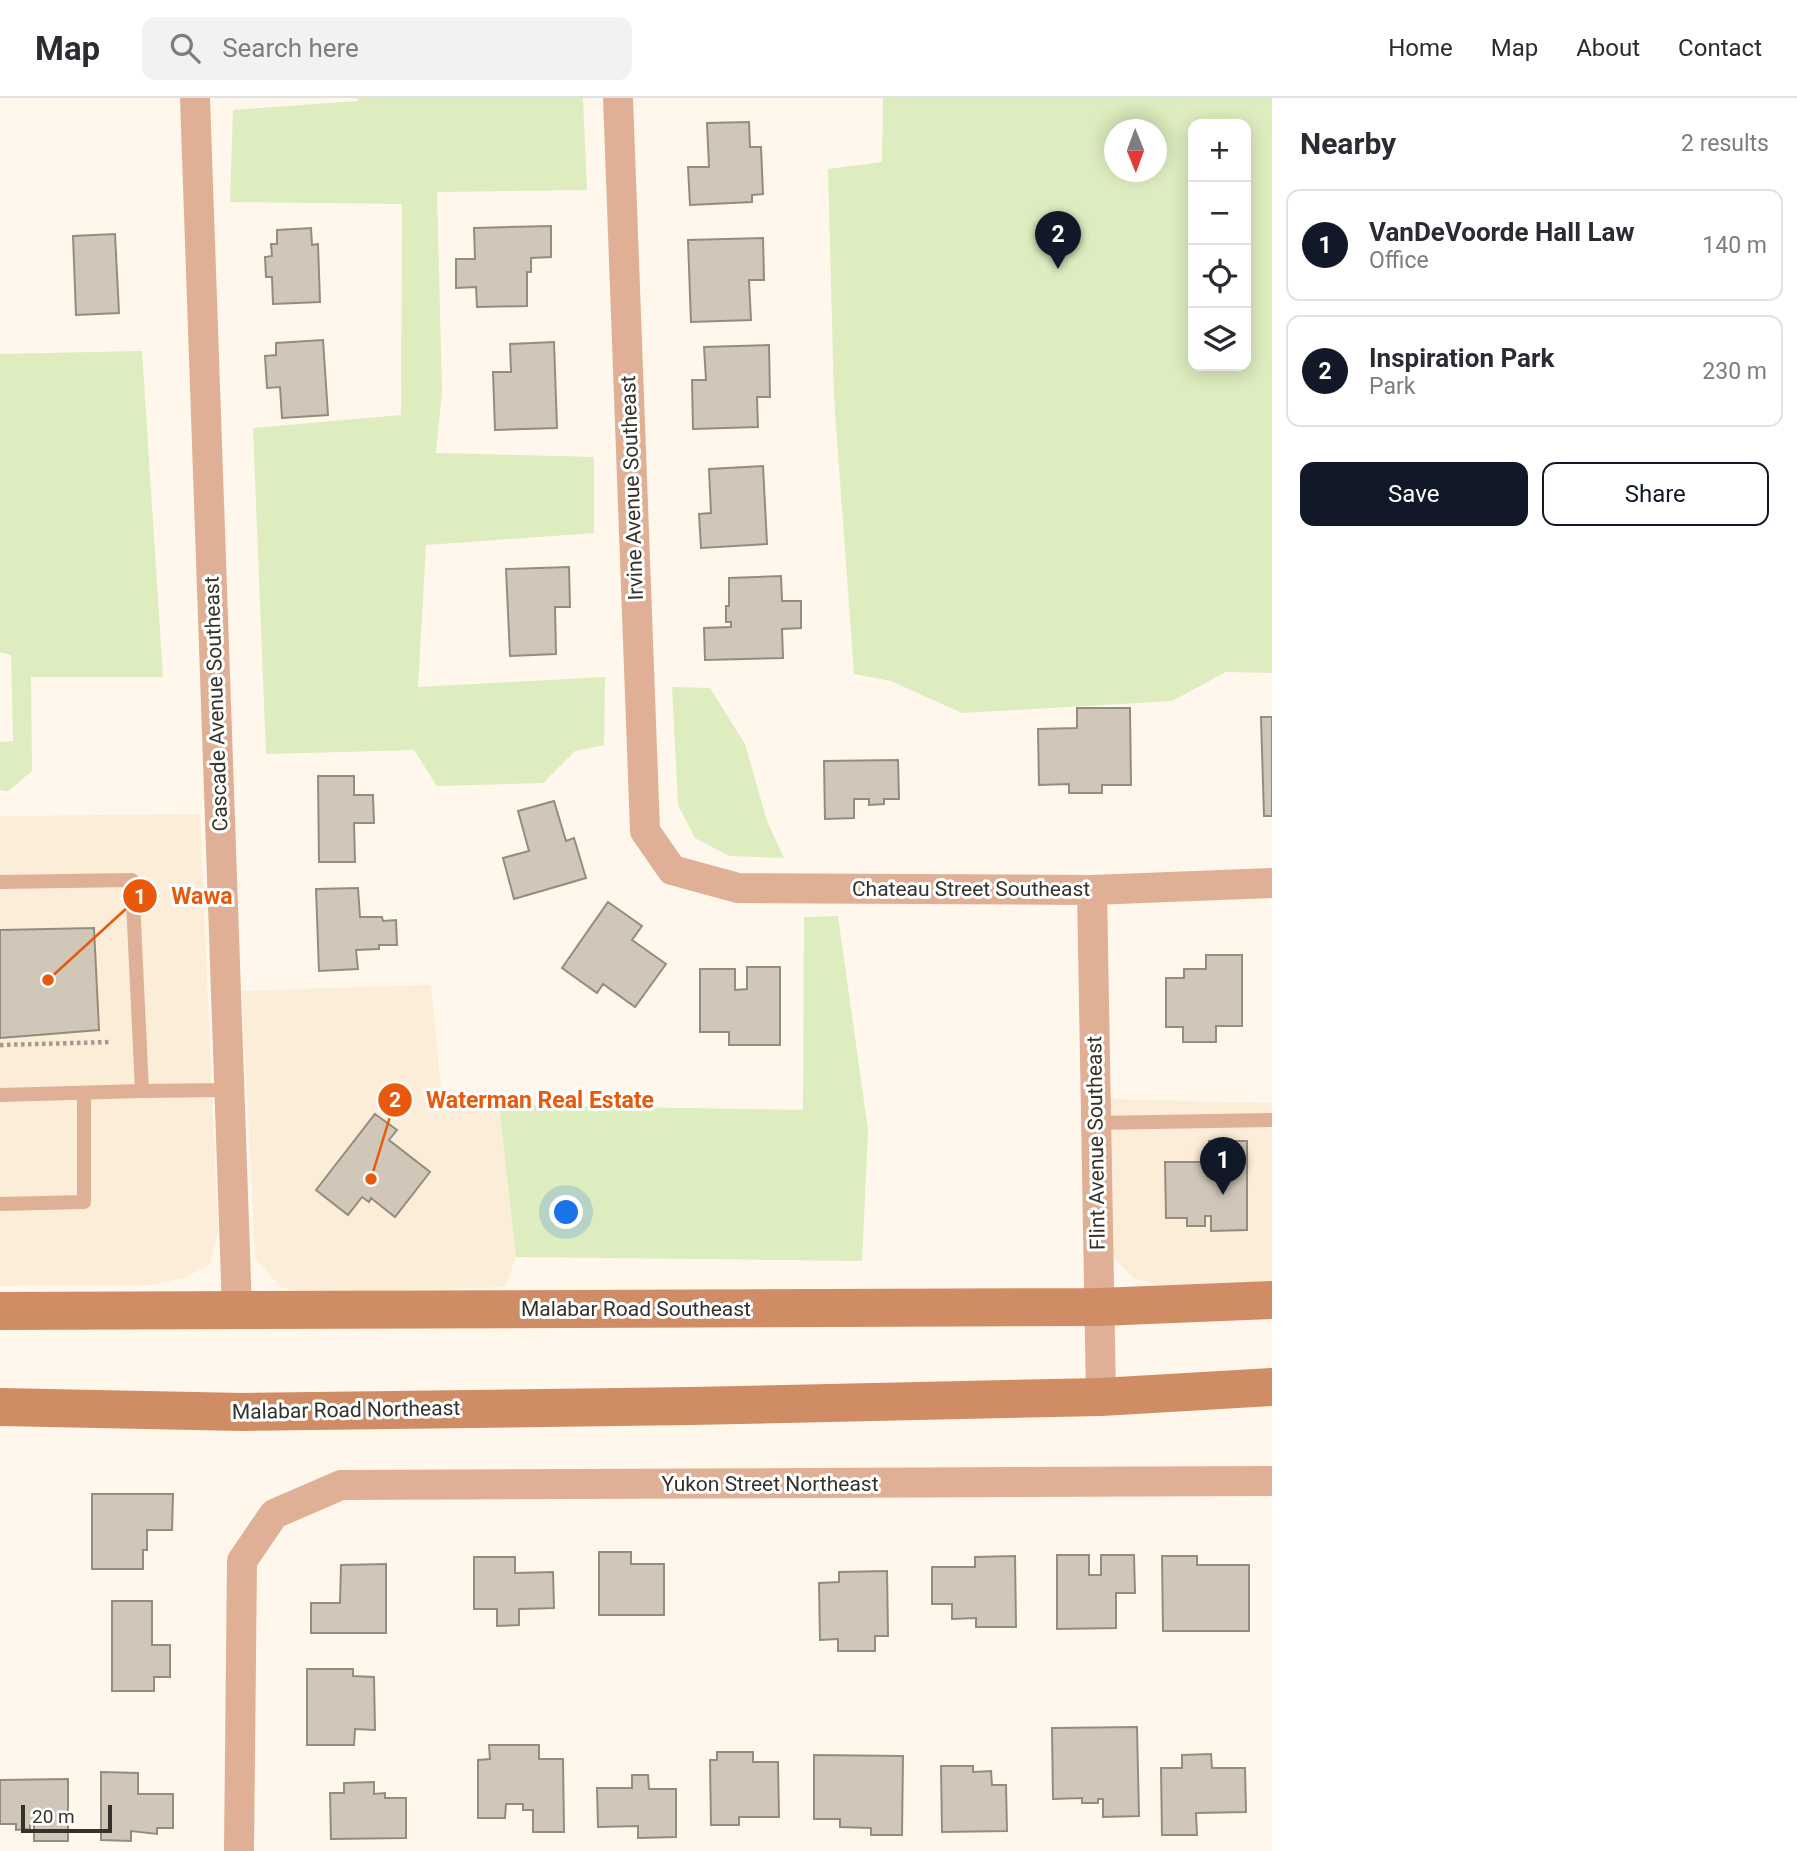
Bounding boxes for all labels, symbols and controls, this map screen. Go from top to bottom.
search box [142,17,632,80]
text: Map [35,29,100,68]
icon: search [166,29,204,67]
text: Search here [222,33,359,63]
text: Home [1388,34,1453,62]
text: Map [1491,34,1538,62]
text: About [1576,34,1640,62]
text: Contact [1678,34,1762,62]
north arrow [1104,119,1167,182]
map controls [1188,119,1251,371]
button: + [1188,119,1251,182]
text: Nearby [1300,126,1396,161]
text: 2 results [1681,130,1769,157]
button: − [1188,182,1251,245]
pin: 2 [1035,211,1081,269]
text: VanDeVoorde Hall Law [1369,217,1635,247]
text: 1 [1318,232,1332,259]
text: 140 m [1702,232,1767,259]
button: locate [1188,245,1251,308]
text: Office [1369,247,1429,274]
button: layers [1188,308,1251,371]
text: Inspiration Park [1369,343,1554,373]
text: 2 [1318,358,1332,385]
text: 230 m [1702,358,1767,385]
text: Park [1369,373,1415,400]
street label: Irvine Avenue Southeast [616,375,648,601]
button: Save [1300,462,1528,526]
button: Share [1542,462,1769,526]
street label: Cascade Avenue Southeast [200,576,232,832]
callout: Wawa [123,874,247,918]
street label: Chateau Street Southeast [852,877,1090,901]
text: Wawa [171,883,233,910]
text: 1 [134,885,146,909]
street label: Flint Avenue Southeast [1082,1036,1110,1250]
callout: Waterman Real Estate [377,1078,668,1122]
text: Waterman Real Estate [426,1087,654,1114]
text: 2 [389,1088,401,1112]
pin: 1 [1200,1137,1246,1195]
your location [549,1195,583,1229]
street label: Malabar Road Southeast [521,1297,751,1321]
street label: Malabar Road Northeast [232,1396,461,1424]
street label: Yukon Street Northeast [661,1472,879,1496]
scale bar [21,1802,112,1834]
text: 20 m [32,1805,75,1828]

